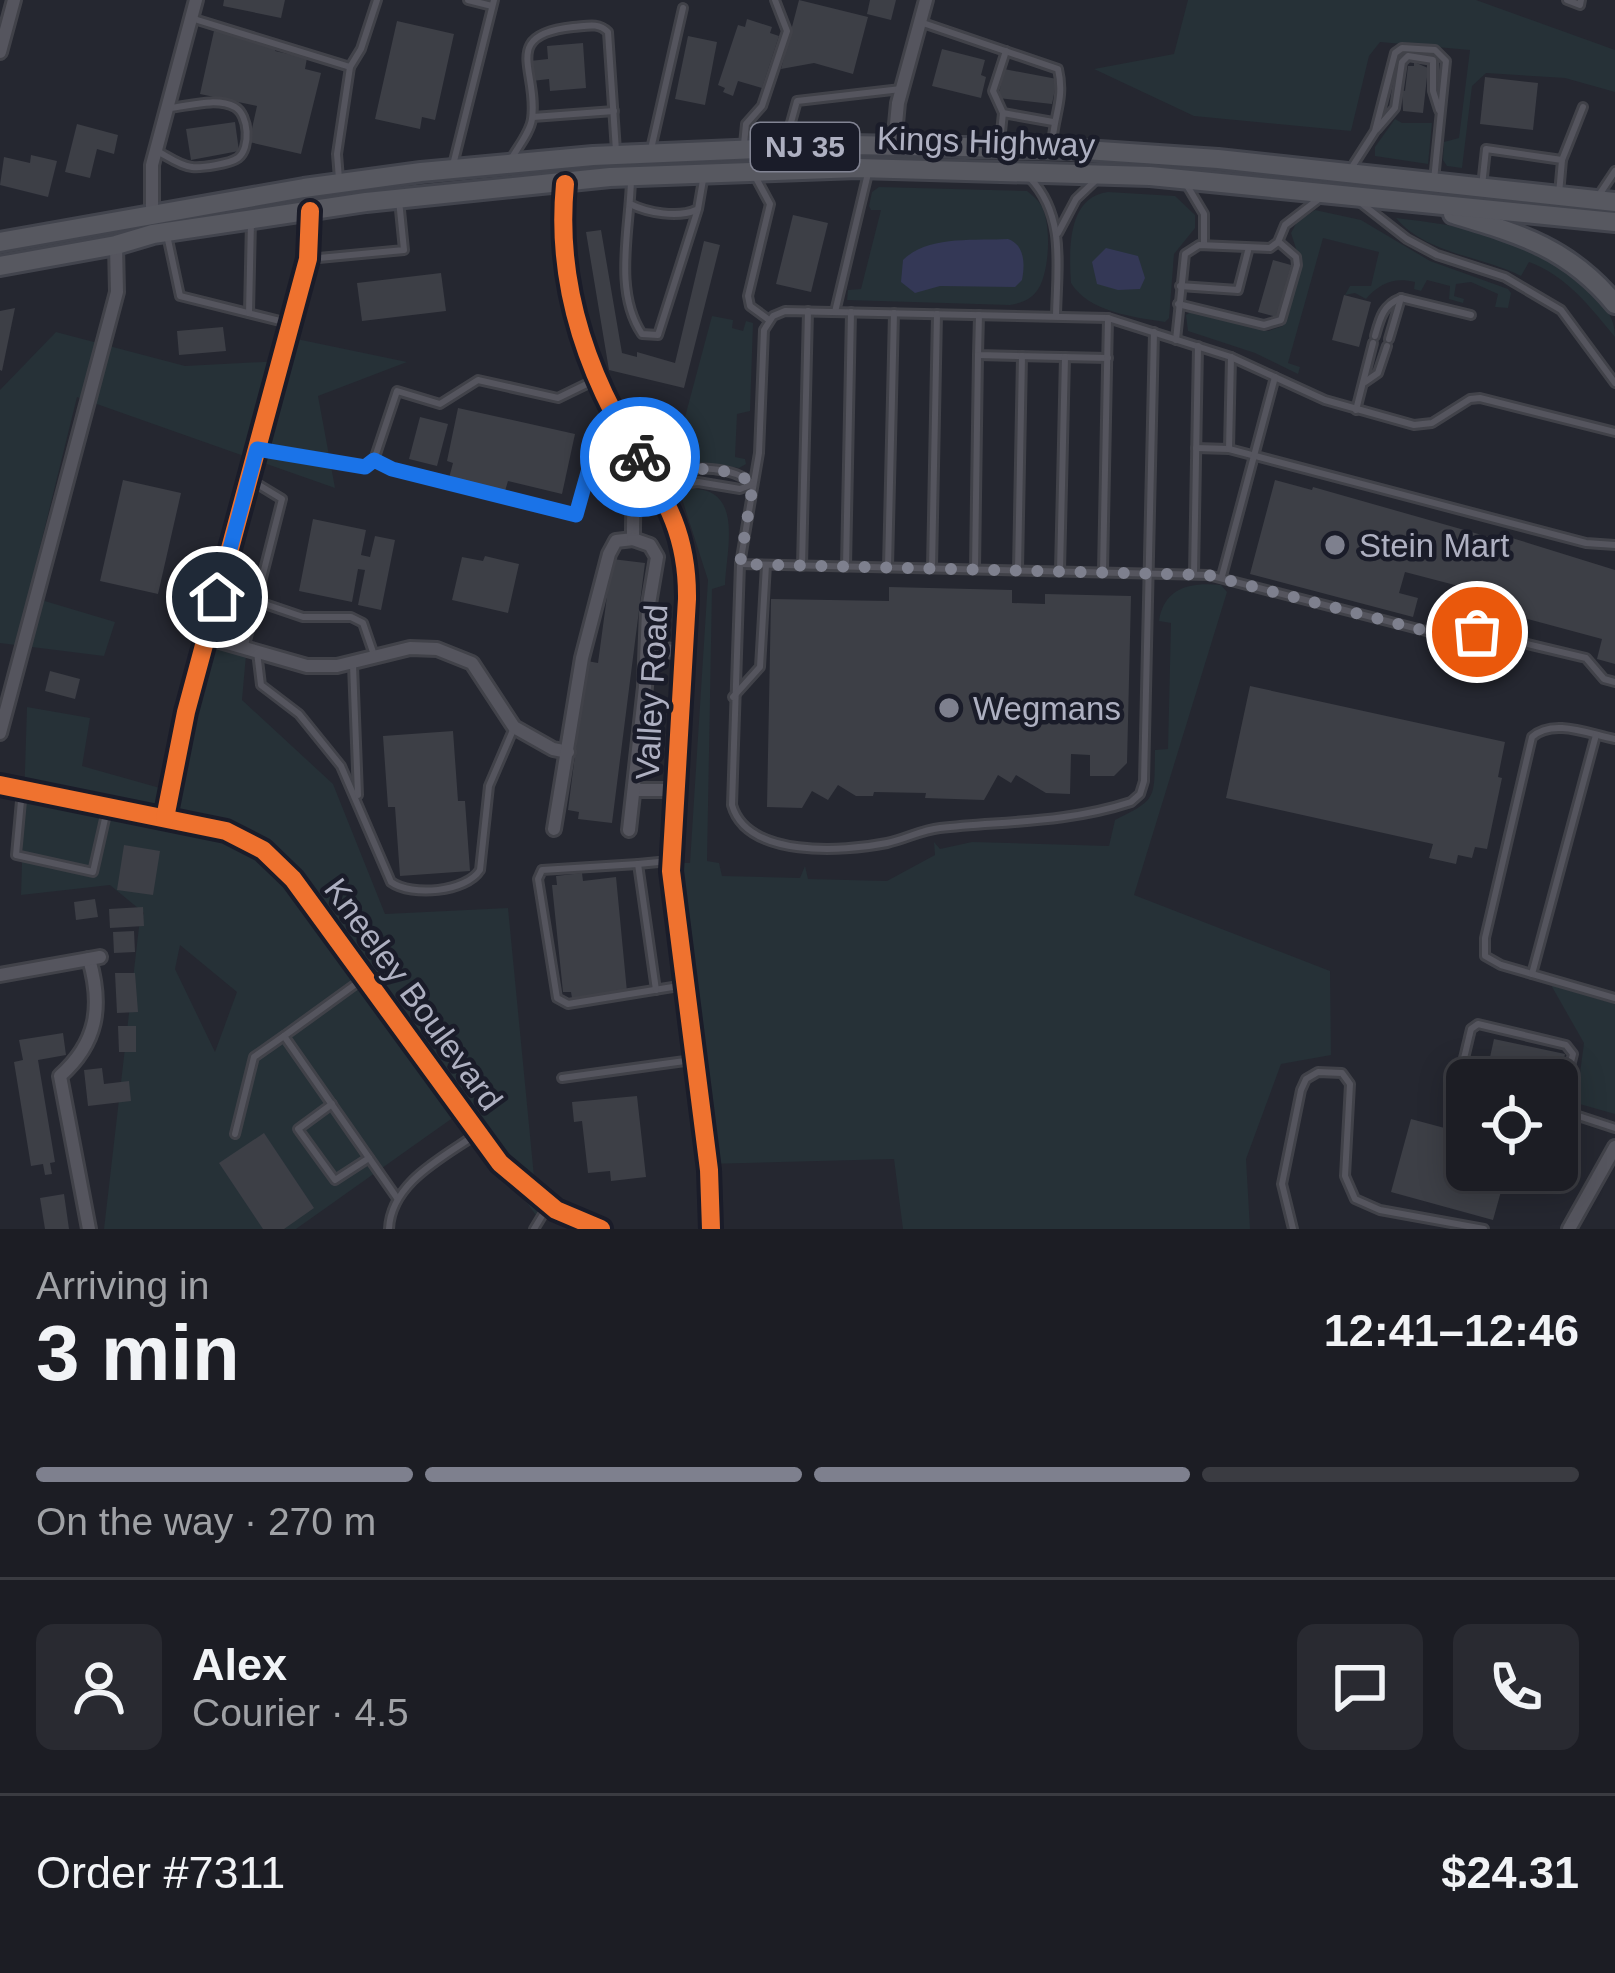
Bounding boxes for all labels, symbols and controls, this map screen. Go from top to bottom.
street label: Kings Highway [876,119,1096,164]
road number: NJ 35 [751,123,859,171]
courier [580,397,700,517]
icon: bike [607,424,673,490]
place label: Stein Mart [1359,527,1509,564]
marker: Stein Mart [1322,532,1348,558]
pin [166,546,268,648]
icon: home [184,564,250,630]
pin [1426,581,1528,683]
icon: bag [1444,599,1510,665]
street label: Valley Road [628,603,675,781]
place label: Wegmans [973,690,1121,727]
marker: Wegmans [936,695,962,721]
street label: Kneeley Boulevard [317,871,510,1117]
map controls [1446,1059,1578,1191]
button: locate [1446,1059,1578,1191]
text: Arriving in [36,1264,209,1307]
text: 12:41–12:46 [1324,1305,1579,1356]
text: 3 min [36,1309,240,1397]
text: On the way · 270 m [36,1500,376,1543]
button: person [36,1624,162,1750]
button: chat [1297,1624,1423,1750]
button: phone [1453,1624,1579,1750]
text: Alex [192,1639,287,1690]
text: Courier · 4.5 [192,1691,409,1734]
text: Order #7311 [36,1847,285,1898]
text: $24.31 [1441,1847,1579,1898]

